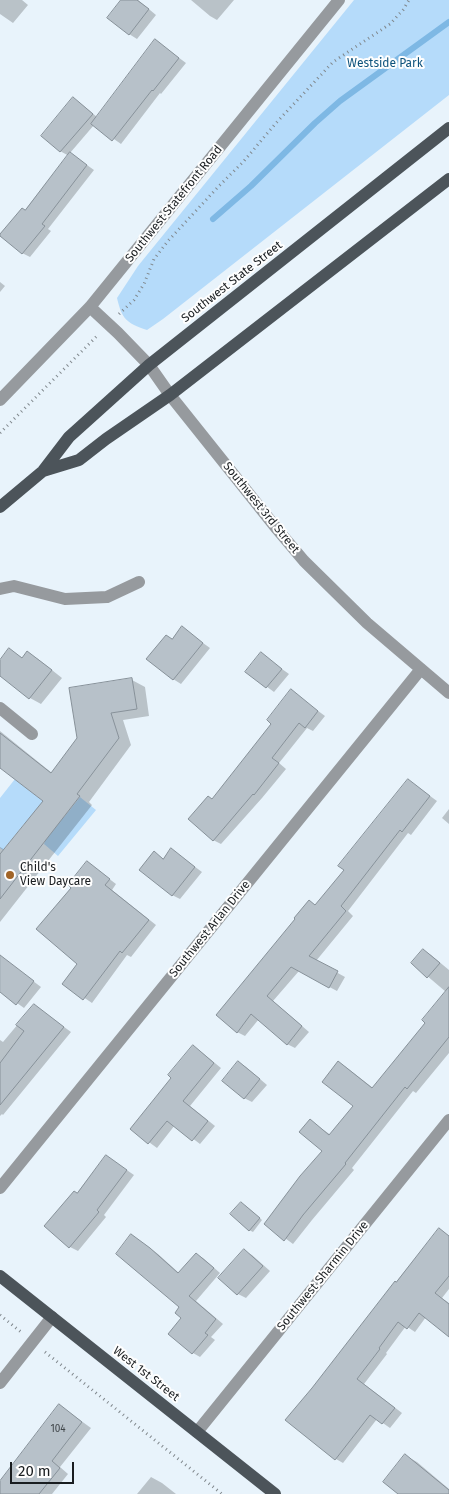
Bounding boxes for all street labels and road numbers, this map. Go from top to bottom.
street label: Southwest Statefront Road [123,143,225,265]
street label: Southwest State Street [179,238,285,326]
street label: Southwest 3rd Street [220,459,302,557]
street label: Southwest Arlan Drive [167,878,253,980]
street label: Southwest Sharmin Drive [274,1218,372,1334]
street label: West 1st Street [110,1344,182,1404]

